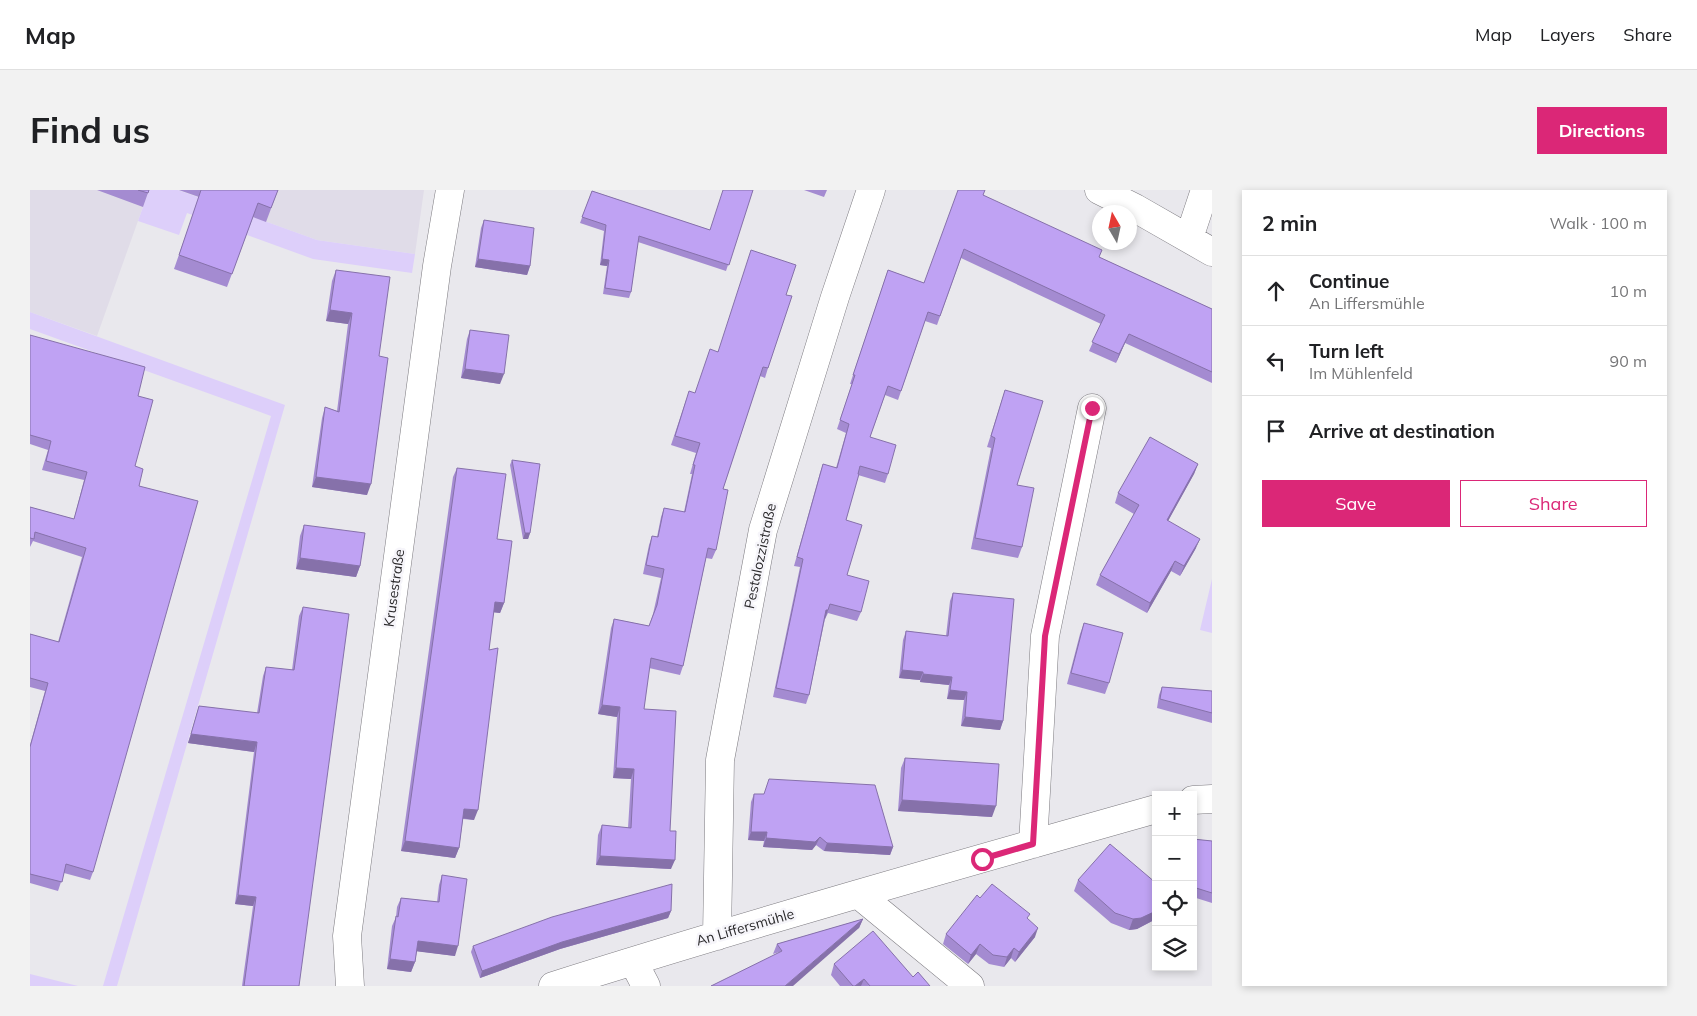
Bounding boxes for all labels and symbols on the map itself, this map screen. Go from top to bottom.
north arrow [1092,205,1137,250]
route end [1081,397,1104,420]
street label: Pestalozzistraße [740,502,780,610]
street label: Krusestraße [380,548,408,628]
route start [971,848,994,871]
street label: An Liffersmühle [694,904,796,950]

